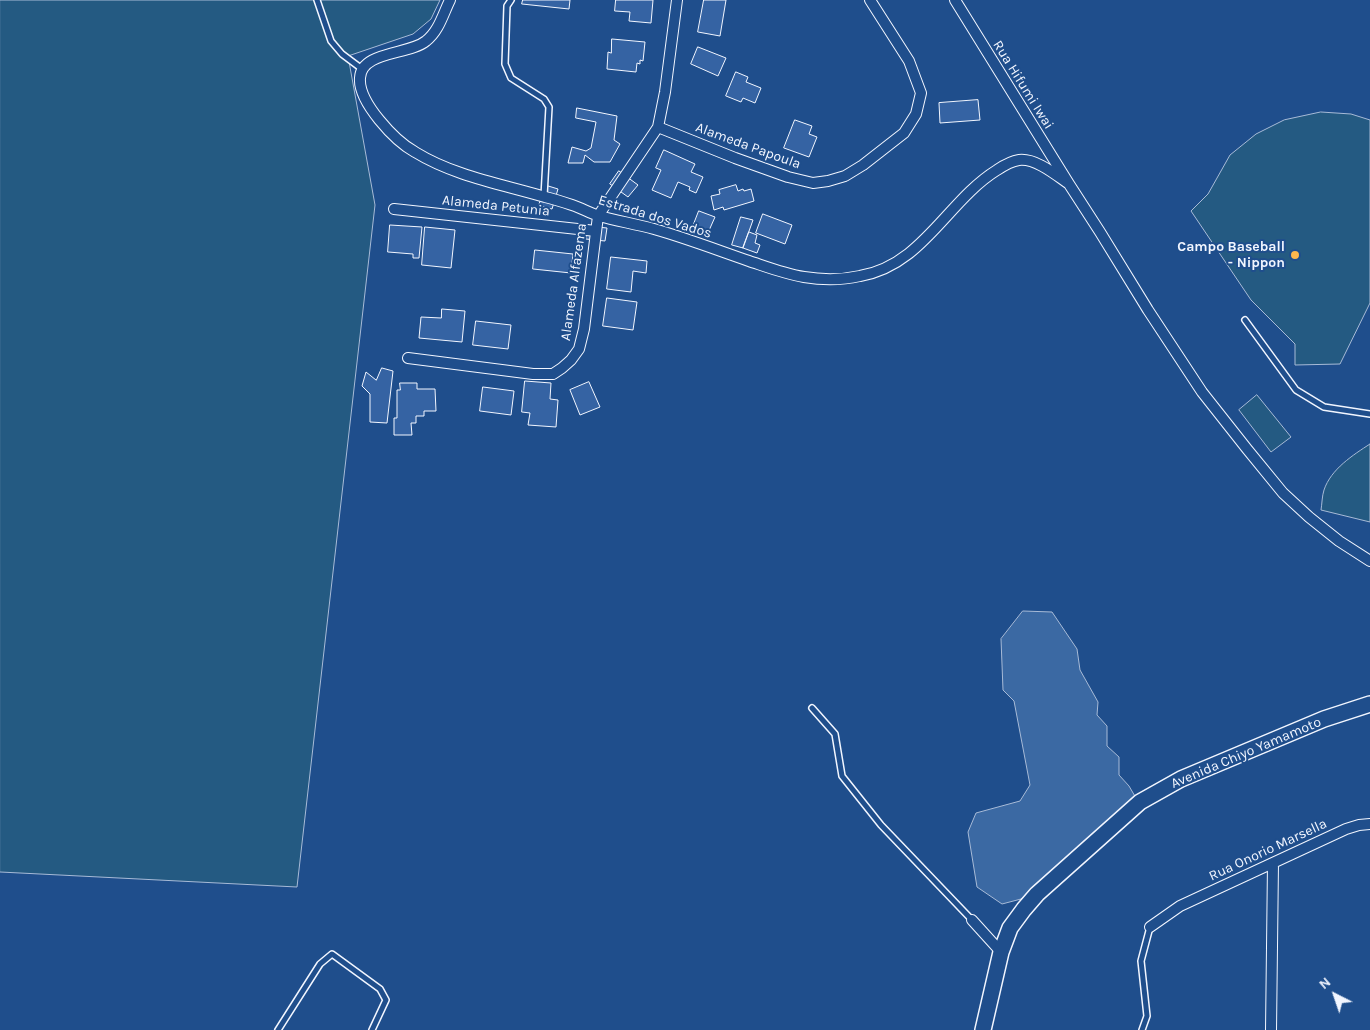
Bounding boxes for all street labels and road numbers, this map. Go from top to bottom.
street label: Rua Hifumi Iwai [989,38,1057,132]
street label: Alameda Papoula [693,119,803,173]
street label: Alameda Petunia [441,192,551,220]
street label: Estrada dos Vados [596,192,714,242]
street label: Alameda Alfazema [557,222,591,342]
street label: Avenida Chiyo Yamamoto [1168,714,1324,792]
street label: Rua Onorio Marsella [1206,815,1330,885]

